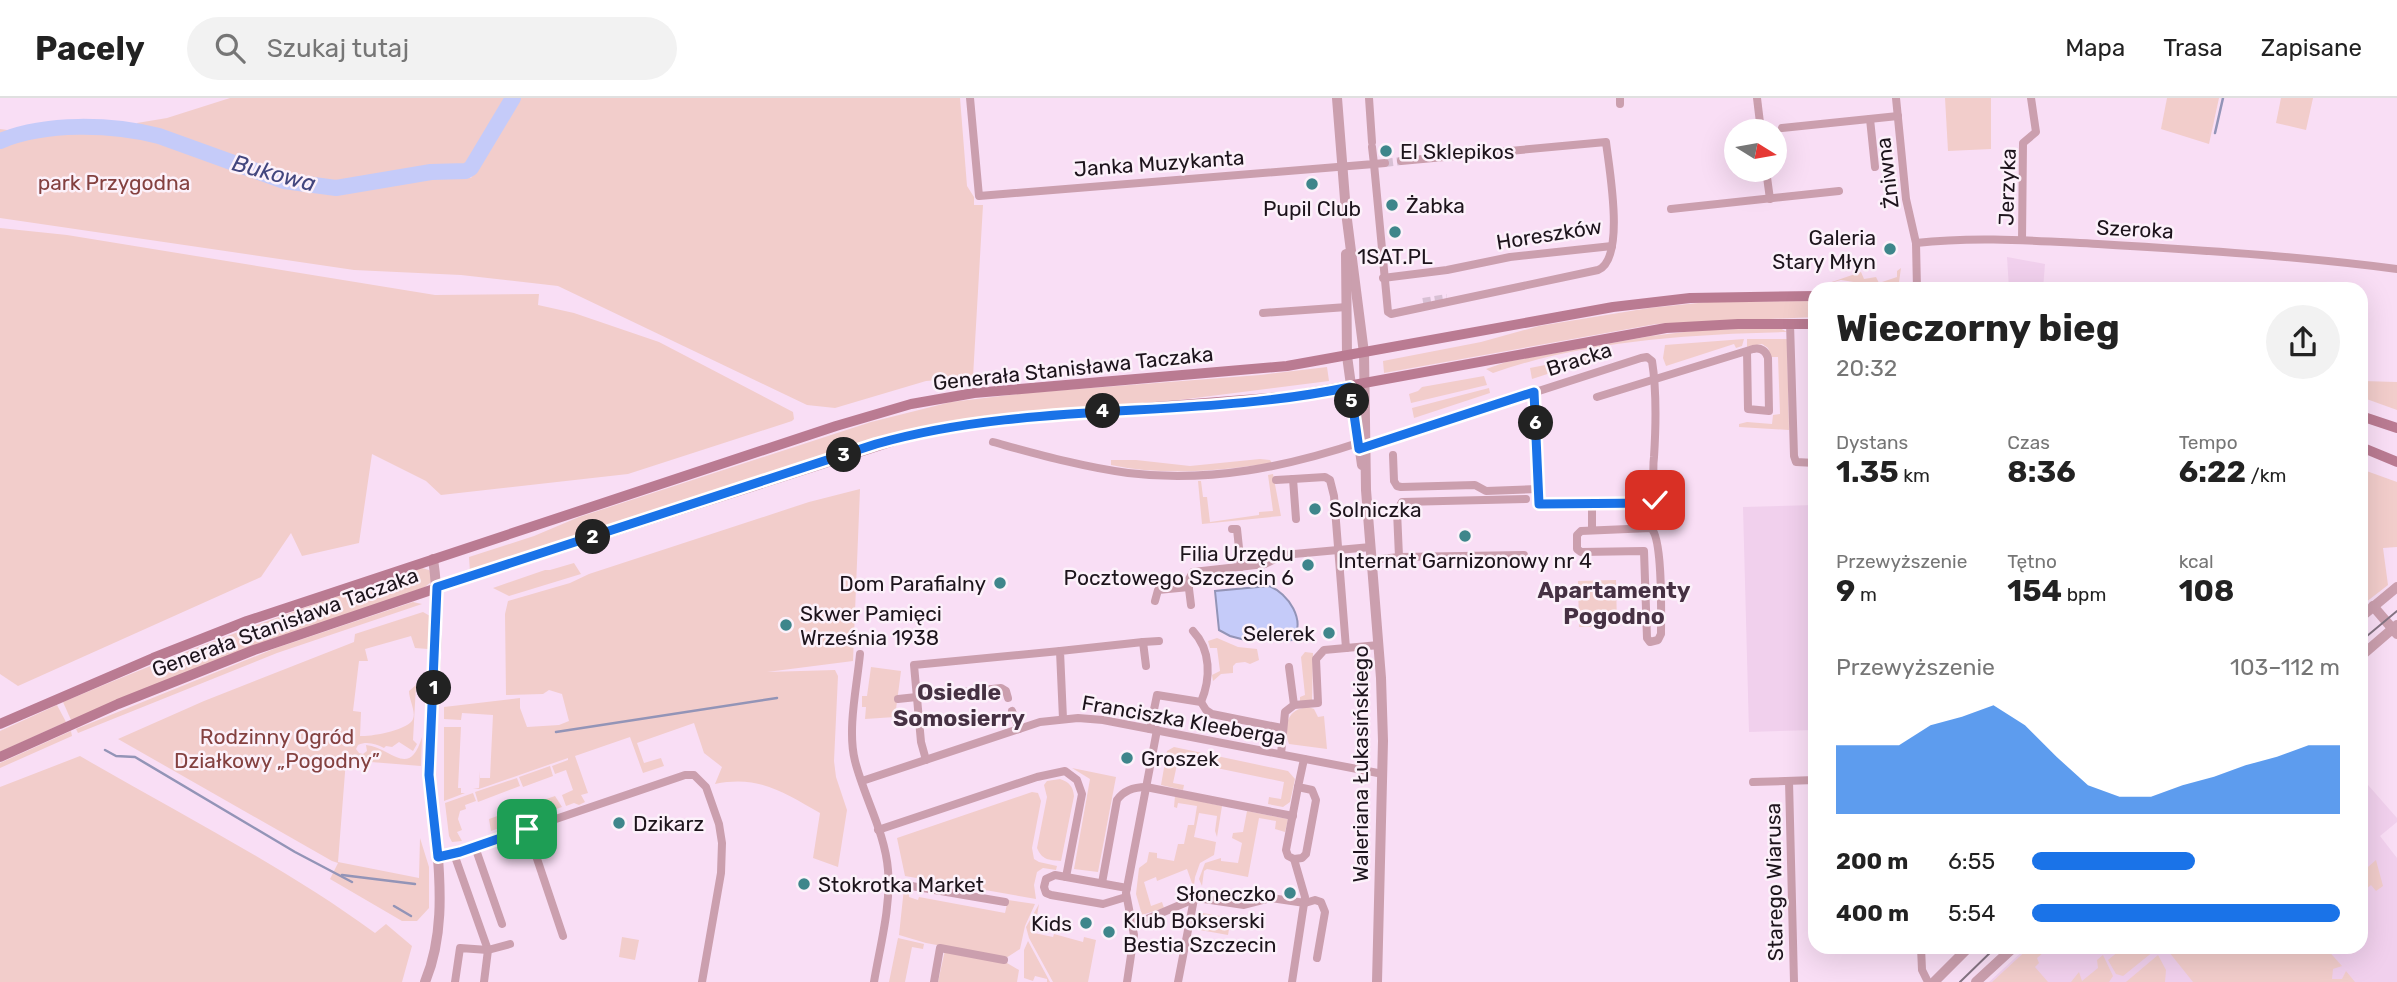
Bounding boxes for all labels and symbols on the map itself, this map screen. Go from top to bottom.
north arrow [1724,119,1787,182]
street label: Żniwna [1870,136,1904,210]
place label: El Sklepikos [1400,139,1514,164]
marker: El Sklepikos [1378,143,1394,159]
street label: Janka Muzykanta [1073,145,1245,181]
water label: Bukowa [229,148,319,198]
street label: Jerzyka [1993,148,2021,226]
park label: park Przygodna [38,170,190,195]
marker: Pupil Club [1304,176,1320,192]
place label: Żabka [1406,193,1465,218]
place label: Pupil Club [1263,196,1361,221]
marker: Żabka [1384,197,1400,213]
street label: Horeszków [1494,213,1604,255]
street label: Szeroka [2096,214,2174,244]
marker: 1SAT.PL [1387,224,1403,240]
place label: Galeria Stary Młyn [1772,225,1876,274]
marker: Galeria Stary Młyn [1882,241,1898,257]
place label: 1SAT.PL [1357,244,1433,269]
street label: Bracka [1543,337,1615,381]
street label: Generała Stanisława Taczaka [932,341,1214,395]
pin: 5 [1334,384,1370,418]
pin: 4 [1086,394,1120,428]
pin: 6 [1518,406,1554,440]
pin: 3 [826,438,862,472]
pin [1625,470,1685,530]
place label: Solniczka [1329,497,1422,522]
marker: Solniczka [1307,501,1323,517]
pin: 2 [576,520,610,555]
marker: Internat Garnizonowy nr 4 [1457,528,1473,544]
place label: Filia Urzędu Pocztowego Szczecin 6 [1064,541,1294,590]
place label: Internat Garnizonowy nr 4 [1338,548,1592,573]
marker: Filia Urzędu Pocztowego Szczecin 6 [1300,557,1316,573]
street label: Generała Stanisława Taczaka [148,562,422,682]
place label: Dom Parafialny [839,571,986,596]
marker: Dom Parafialny [992,575,1008,591]
district label: Apartamenty Pogodno [1537,576,1691,630]
place label: Skwer Pamięci Września 1938 [800,601,942,650]
marker: Skwer Pamięci Września 1938 [778,617,794,633]
place label: Selerek [1243,621,1315,646]
marker: Selerek [1321,625,1337,641]
street label: Waleriana Łukasińskiego [1348,646,1373,882]
pin: 1 [416,670,452,706]
district label: Osiedle Somosierry [893,678,1025,732]
street label: Franciszka Kleeberga [1080,690,1288,750]
park label: Rodzinny Ogród Działkowy „Pogodny” [174,724,380,773]
place label: Groszek [1141,746,1219,771]
marker: Groszek [1119,750,1135,766]
pin [497,799,557,859]
street label: Starego Wiarusa [1760,803,1788,961]
place label: Dzikarz [633,811,704,836]
marker: Dzikarz [611,815,627,831]
place label: Stokrotka Market [818,872,984,897]
marker: Stokrotka Market [796,876,812,892]
place label: Słoneczko [1176,881,1276,906]
marker: Słoneczko [1282,885,1298,901]
place label: Klub Bokserski Bestia Szczecin [1123,908,1276,957]
place label: Kids [1031,911,1072,936]
marker: Kids [1078,915,1094,931]
marker: Klub Bokserski Bestia Szczecin [1101,924,1117,940]

